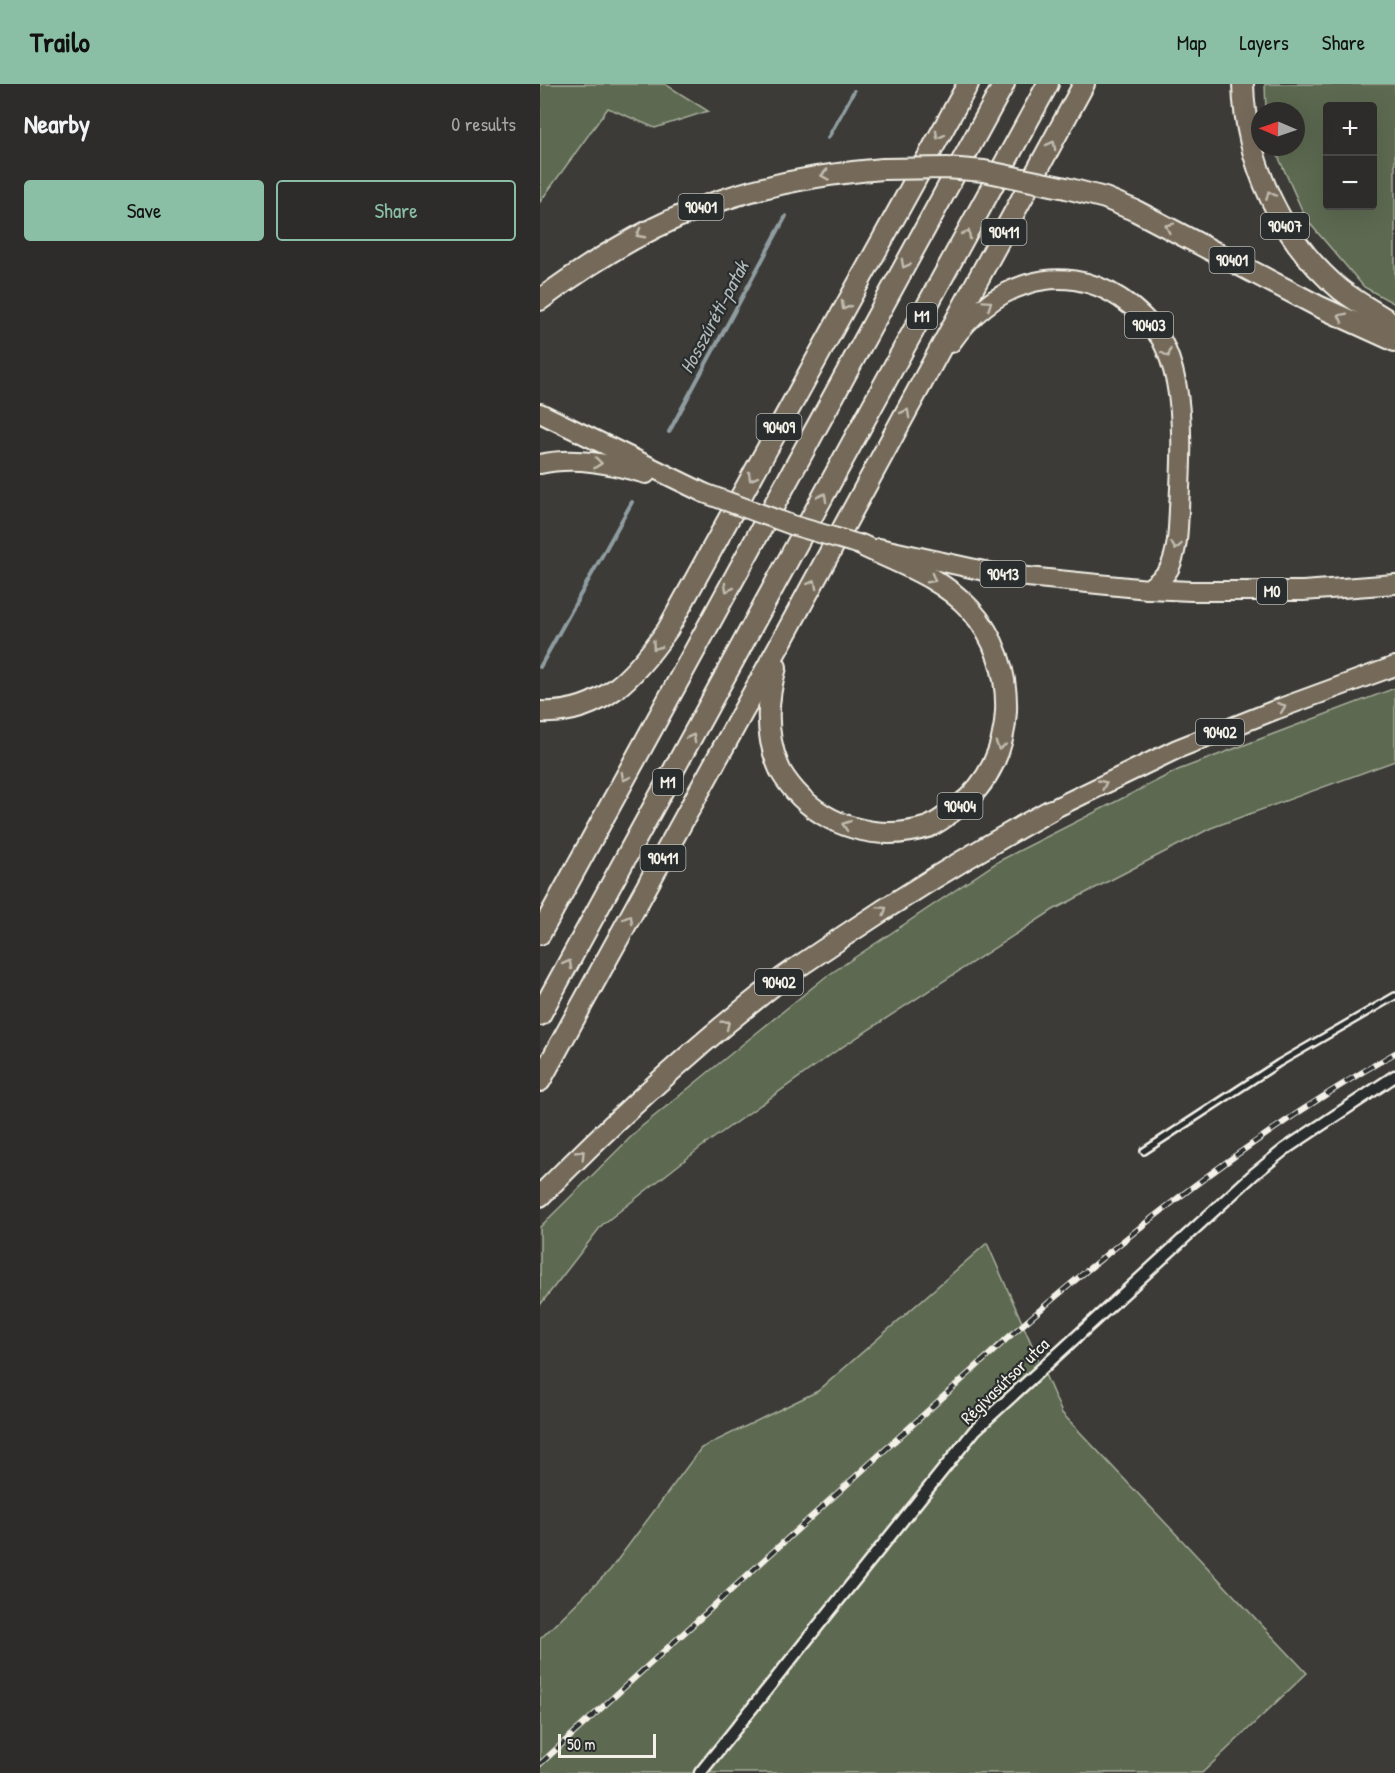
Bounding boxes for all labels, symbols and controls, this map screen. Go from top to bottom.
text: Trailo [30,23,90,61]
text: Map [1177,28,1206,57]
text: Layers [1239,28,1289,57]
text: Share [1322,28,1365,57]
north arrow [1251,102,1305,156]
map controls [1323,102,1377,210]
button: + [1323,102,1377,156]
text: Nearby [24,106,90,141]
text: 0 results [451,110,516,137]
one-way arrow [935,128,946,139]
one-way arrow [1045,140,1056,151]
button: − [1323,156,1377,210]
one-way arrow [820,168,830,180]
button: Save [24,180,264,241]
button: Share [276,180,516,241]
one-way arrow [1265,190,1277,201]
road number: 90401 [678,194,724,220]
road number: 90407 [1261,213,1309,239]
road number: 90411 [982,219,1026,245]
one-way arrow [1164,223,1175,235]
one-way arrow [636,227,647,238]
one-way arrow [960,230,971,240]
road number: 90401 [1210,247,1254,273]
water label: Hosszúréti-patak [673,254,756,378]
one-way arrow [901,258,912,269]
one-way arrow [841,299,852,310]
one-way arrow [981,300,992,311]
road number: M1 [907,303,937,329]
road number: 90403 [1125,312,1173,338]
one-way arrow [1337,313,1348,325]
one-way arrow [1160,347,1172,358]
one-way arrow [899,408,910,419]
road number: 90409 [756,414,802,440]
one-way arrow [594,456,603,469]
one-way arrow [748,470,759,481]
one-way arrow [816,493,827,504]
one-way arrow [1170,542,1182,551]
road number: 90413 [980,561,1026,587]
one-way arrow [926,572,937,583]
road number: M0 [1257,578,1287,604]
one-way arrow [806,580,817,590]
one-way arrow [724,582,735,592]
one-way arrow [652,640,663,651]
one-way arrow [1276,702,1287,715]
road number: 90402 [1196,719,1244,745]
one-way arrow [685,733,696,744]
one-way arrow [995,741,1007,751]
road number: M1 [653,769,683,795]
one-way arrow [621,771,632,782]
one-way arrow [1097,780,1108,792]
road number: 90404 [938,793,982,819]
one-way arrow [841,820,852,833]
road number: 90411 [640,845,686,871]
one-way arrow [877,906,888,917]
one-way arrow [622,915,633,925]
one-way arrow [561,960,572,970]
road number: 90402 [755,969,803,995]
one-way arrow [719,1021,730,1032]
one-way arrow [573,1151,584,1162]
street label: Régivasútsor utca [955,1332,1055,1429]
scale bar [558,1731,656,1758]
text: 50 m [567,1733,596,1755]

